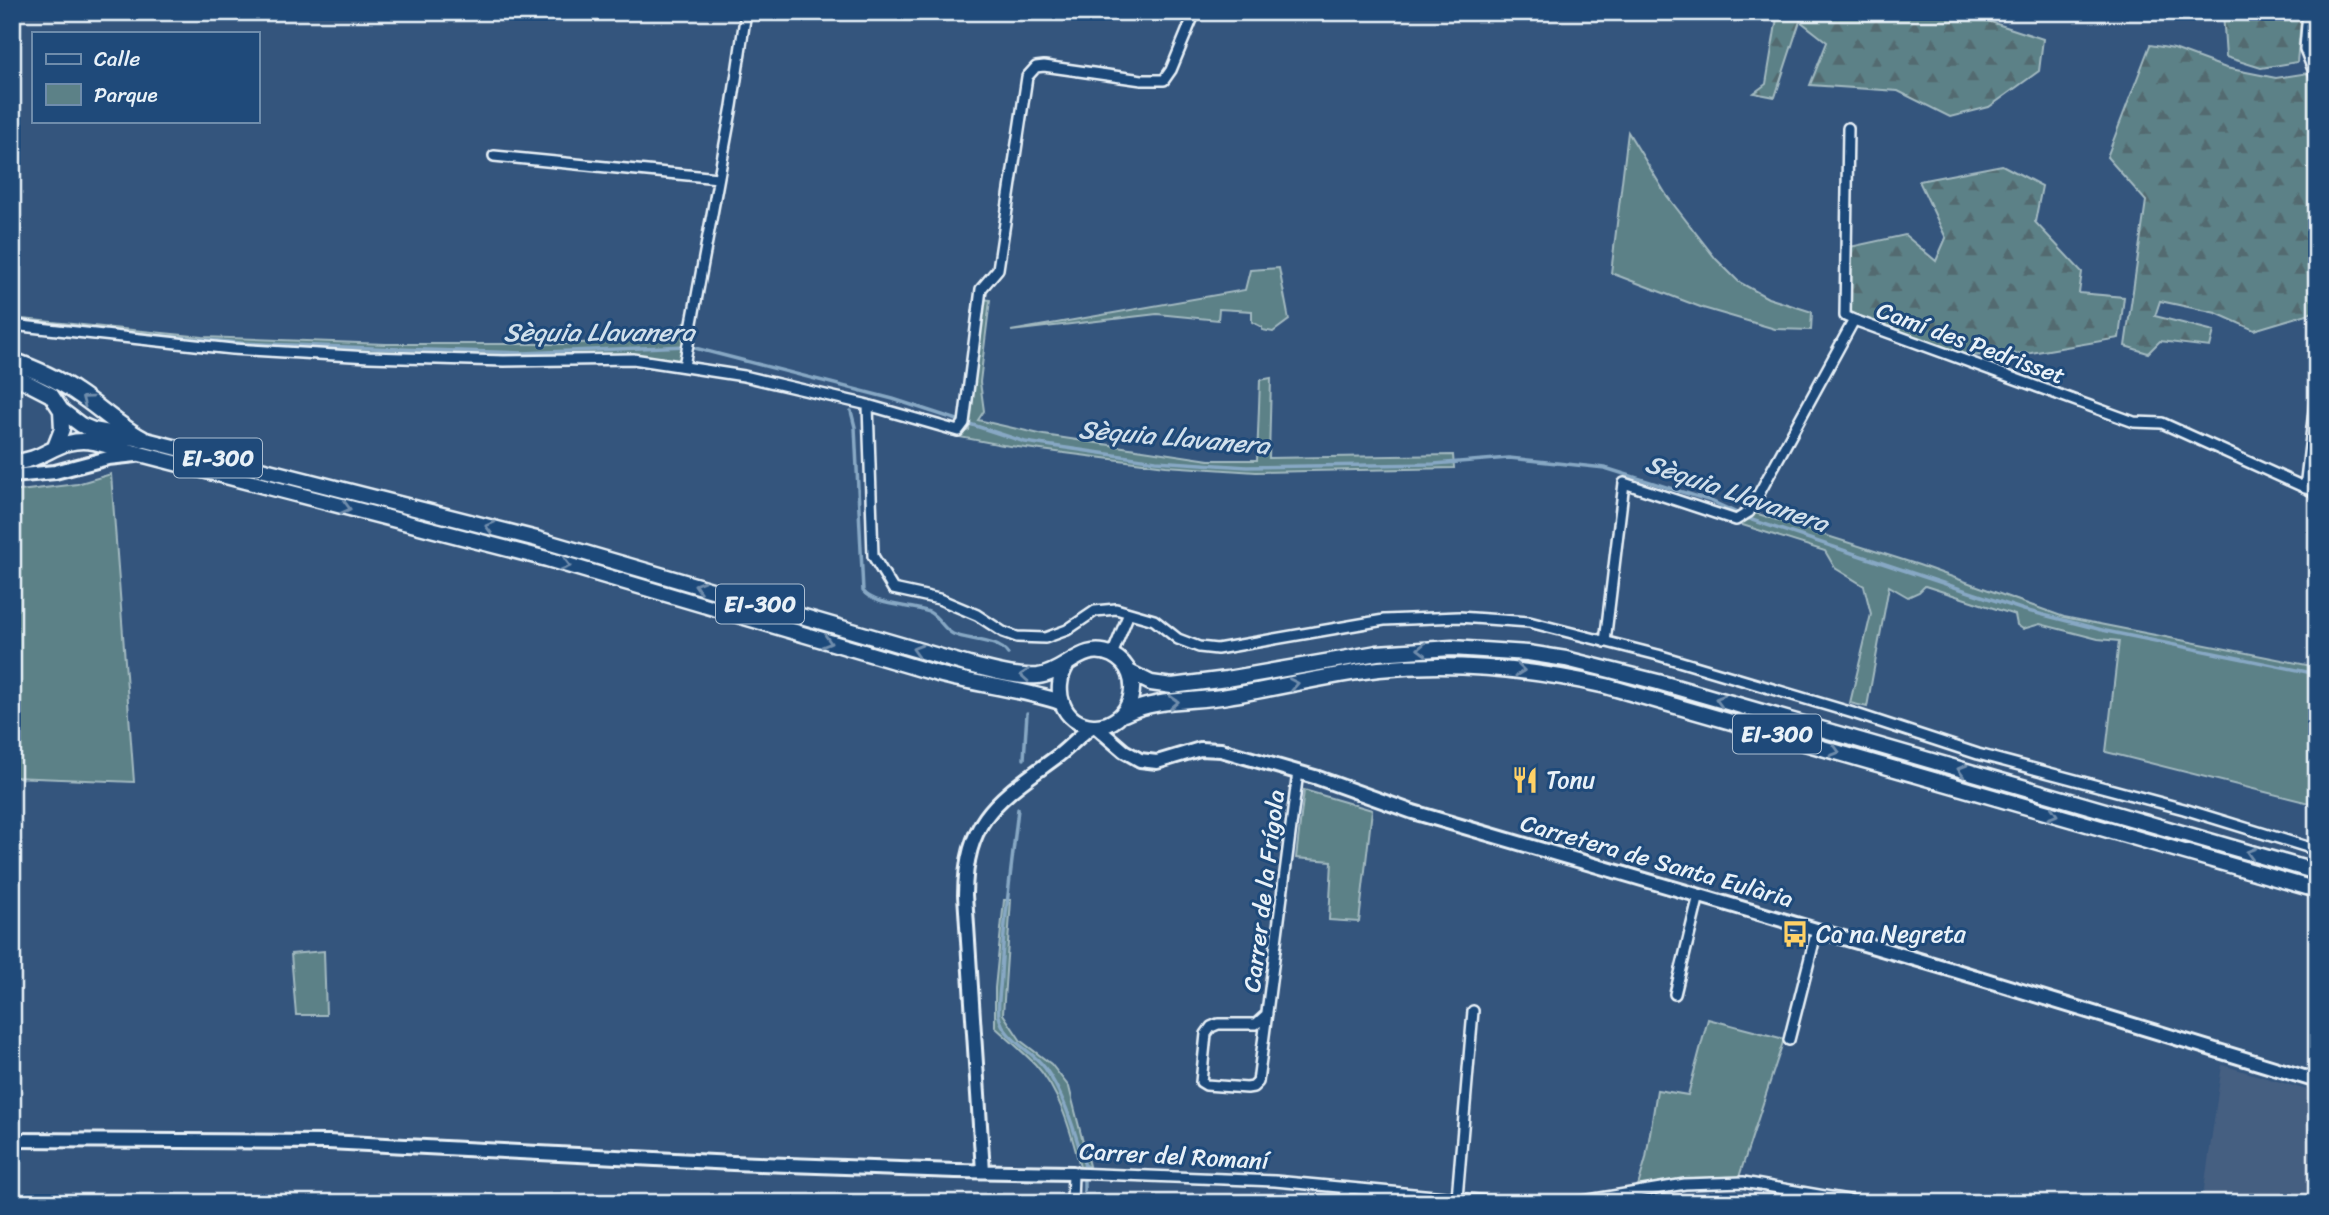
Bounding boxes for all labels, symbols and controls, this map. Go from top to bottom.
legend [32,32,259,122]
text: Calle [94,40,141,78]
text: Parque [94,76,158,114]
street label: Camí des Pedrisset [1871,289,2071,397]
water label: Sèquia Llavanera [503,309,697,355]
one-way arrow [82,396,94,408]
water label: Sèquia Llavanera [1077,406,1273,468]
road number: EI-300 [174,438,262,478]
water label: Sèquia Llavanera [1639,440,1837,546]
one-way arrow [340,500,352,514]
one-way arrow [484,520,496,535]
one-way arrow [560,557,572,571]
one-way arrow [694,579,706,594]
road number: EI-300 [716,584,804,624]
one-way arrow [821,633,833,648]
one-way arrow [1416,642,1427,657]
one-way arrow [912,644,924,659]
one-way arrow [1514,662,1526,677]
one-way arrow [1020,668,1031,683]
one-way arrow [1288,677,1300,692]
one-way arrow [1714,694,1726,709]
one-way arrow [1169,695,1180,710]
road number: EI-300 [1733,714,1821,754]
one-way arrow [1828,743,1840,757]
place label: Tonu [1546,759,1595,801]
one-way arrow [1956,764,1968,779]
restaurant icon: Tonu [1510,765,1540,795]
street label: Carrer de la Frígola [1231,787,1297,995]
street label: Carretera de Santa Eulària [1516,802,1798,920]
one-way arrow [2047,806,2059,820]
one-way arrow [2245,847,2257,862]
place label: Ca na Negreta [1816,913,1967,955]
bus stop icon: Ca na Negreta [1780,919,1810,949]
street label: Carrer del Romaní [1078,1130,1273,1182]

